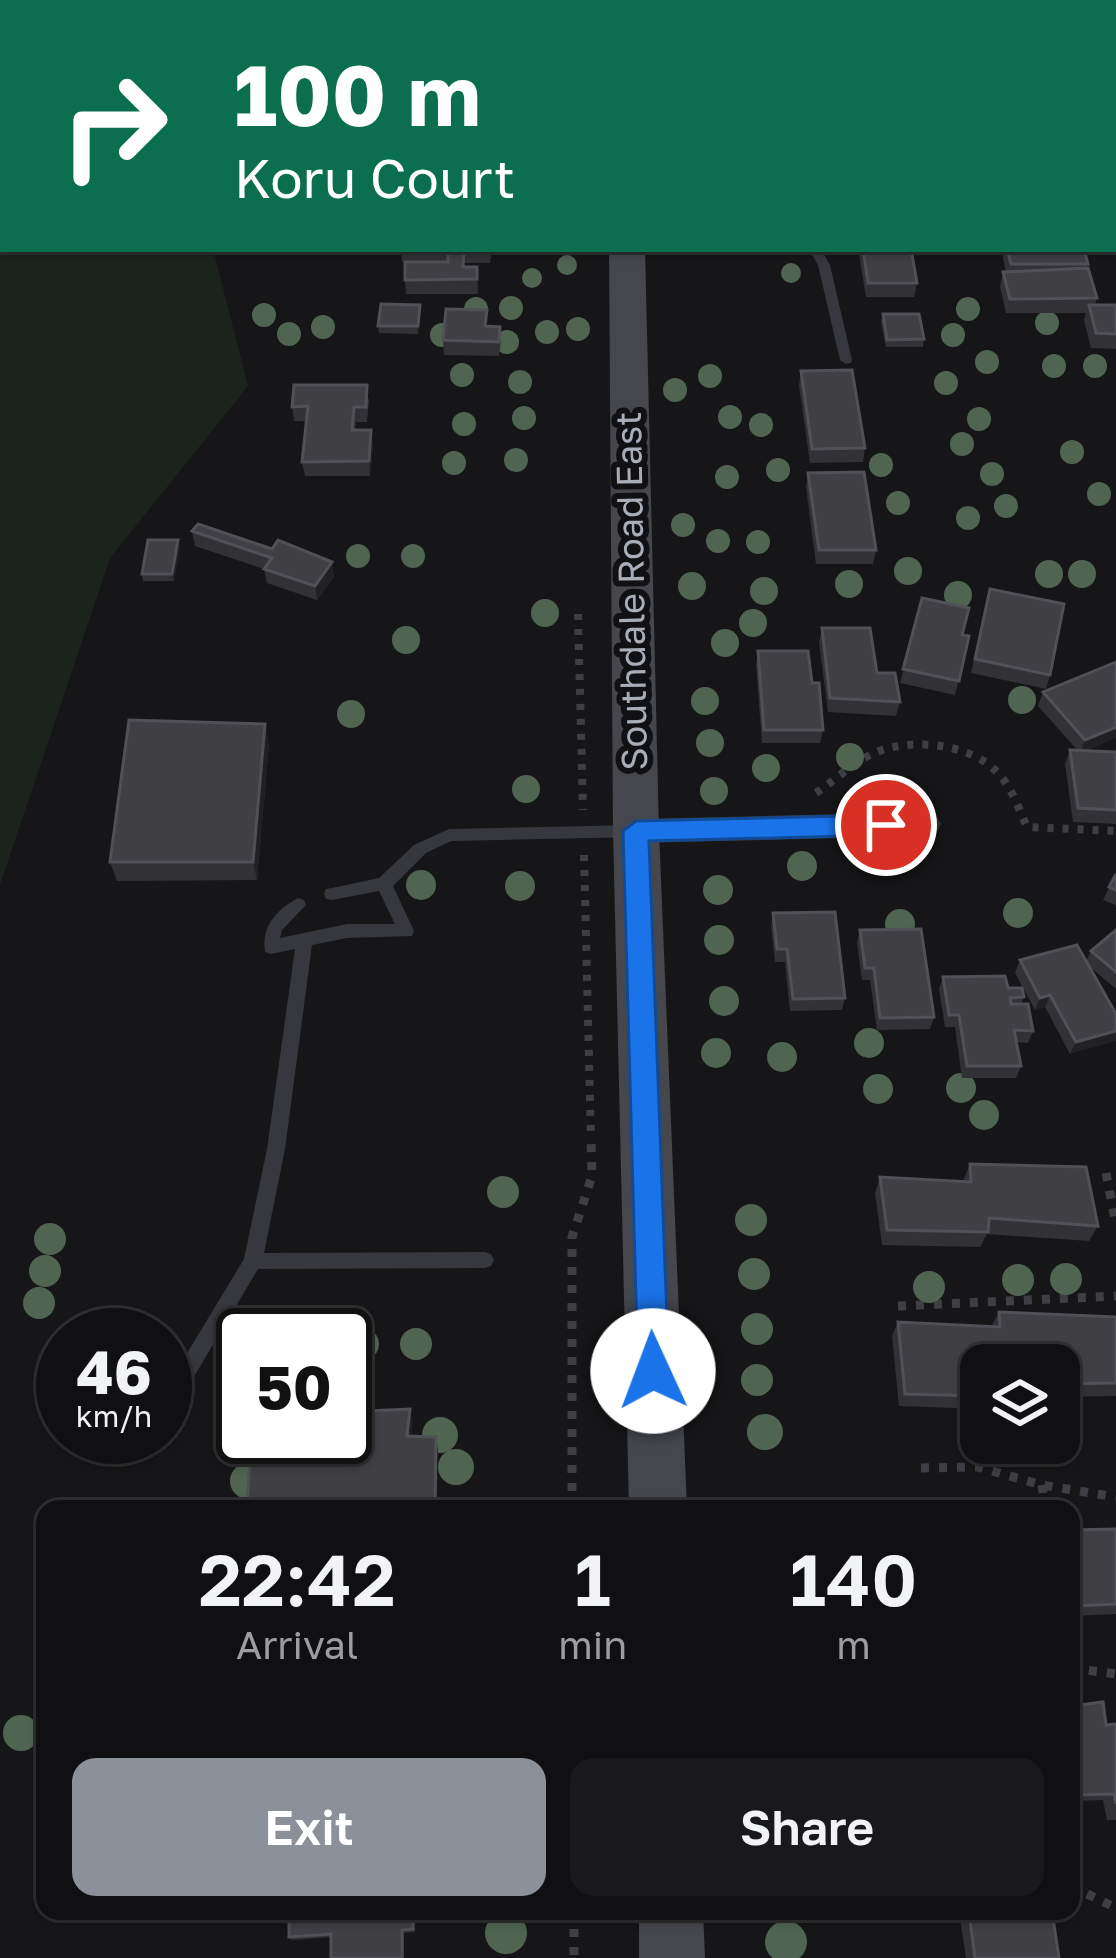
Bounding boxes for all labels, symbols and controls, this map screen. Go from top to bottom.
text: 100 m [234,44,481,144]
icon: right [36,48,192,204]
text: Koru Court [234,145,515,210]
street label: Southdale Road East [606,411,655,771]
pin [835,774,937,876]
icon: arrive [853,792,919,858]
speed limit sign: 50 [216,1308,372,1464]
position arrow [590,1308,716,1434]
text: 46 [76,1335,152,1407]
map controls [960,1344,1080,1464]
button: layers [960,1344,1080,1464]
text: km/h [76,1398,152,1434]
text: 22:42 [199,1535,396,1622]
text: 1 [575,1535,611,1622]
text: 140 [790,1535,917,1622]
text: Arrival [236,1621,358,1668]
text: min [558,1621,627,1668]
text: m [836,1621,871,1668]
button: Exit [72,1758,546,1896]
button: Share [570,1758,1044,1896]

